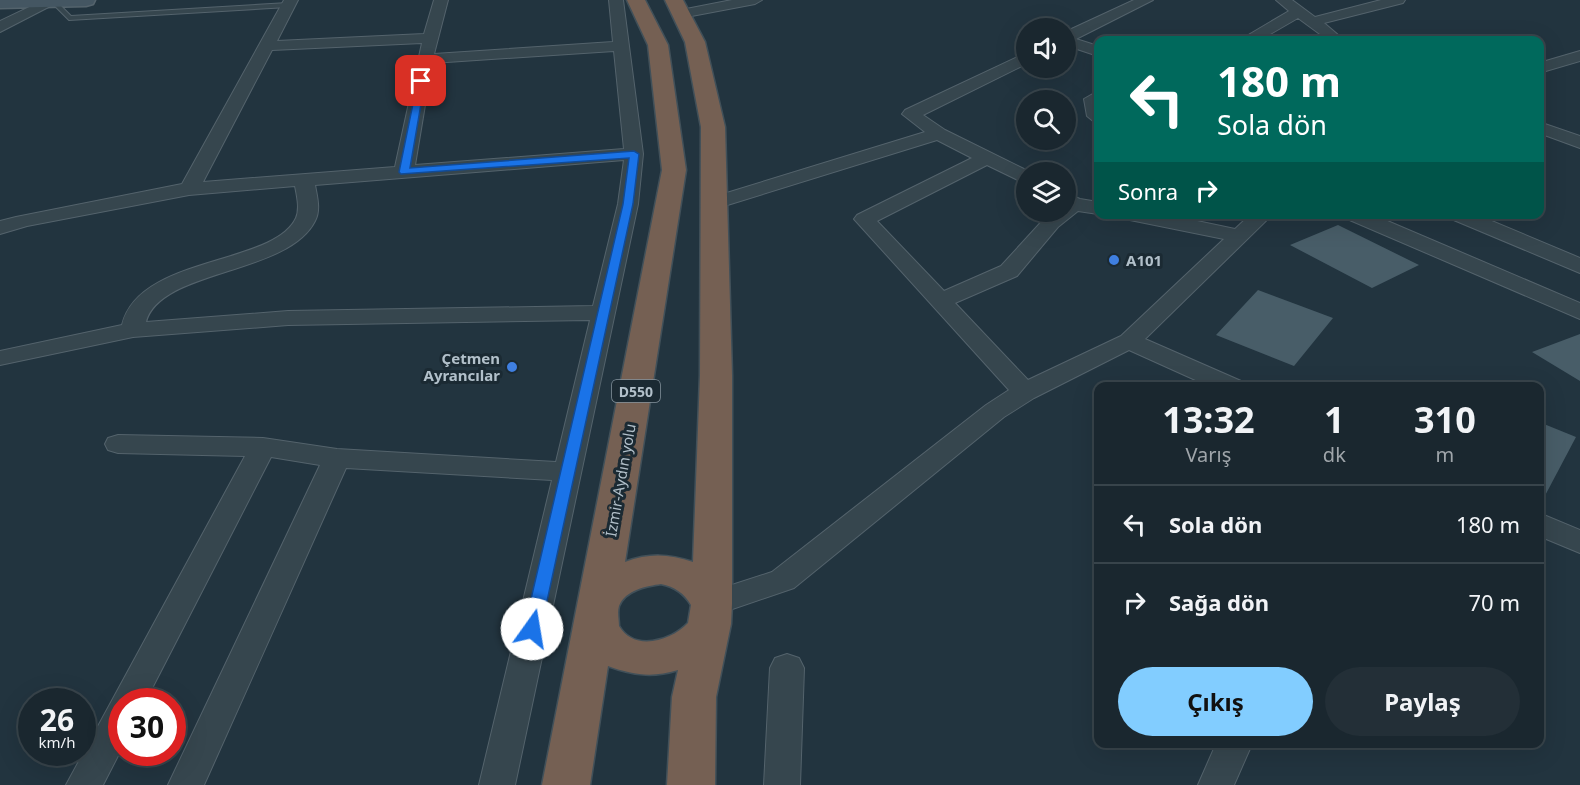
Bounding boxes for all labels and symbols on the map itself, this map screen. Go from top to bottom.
pin [395,55,446,106]
place label: A101 [1126,250,1162,270]
marker: A101 [1107,253,1121,267]
place label: Çetmen Ayrancılar [424,348,500,385]
marker: Çetmen Ayrancılar [505,360,519,374]
road number: D550 [612,380,660,402]
street label: İzmir-Aydın yolu [600,422,640,538]
position arrow [500,597,564,661]
speed limit sign: 30 [108,688,186,766]

